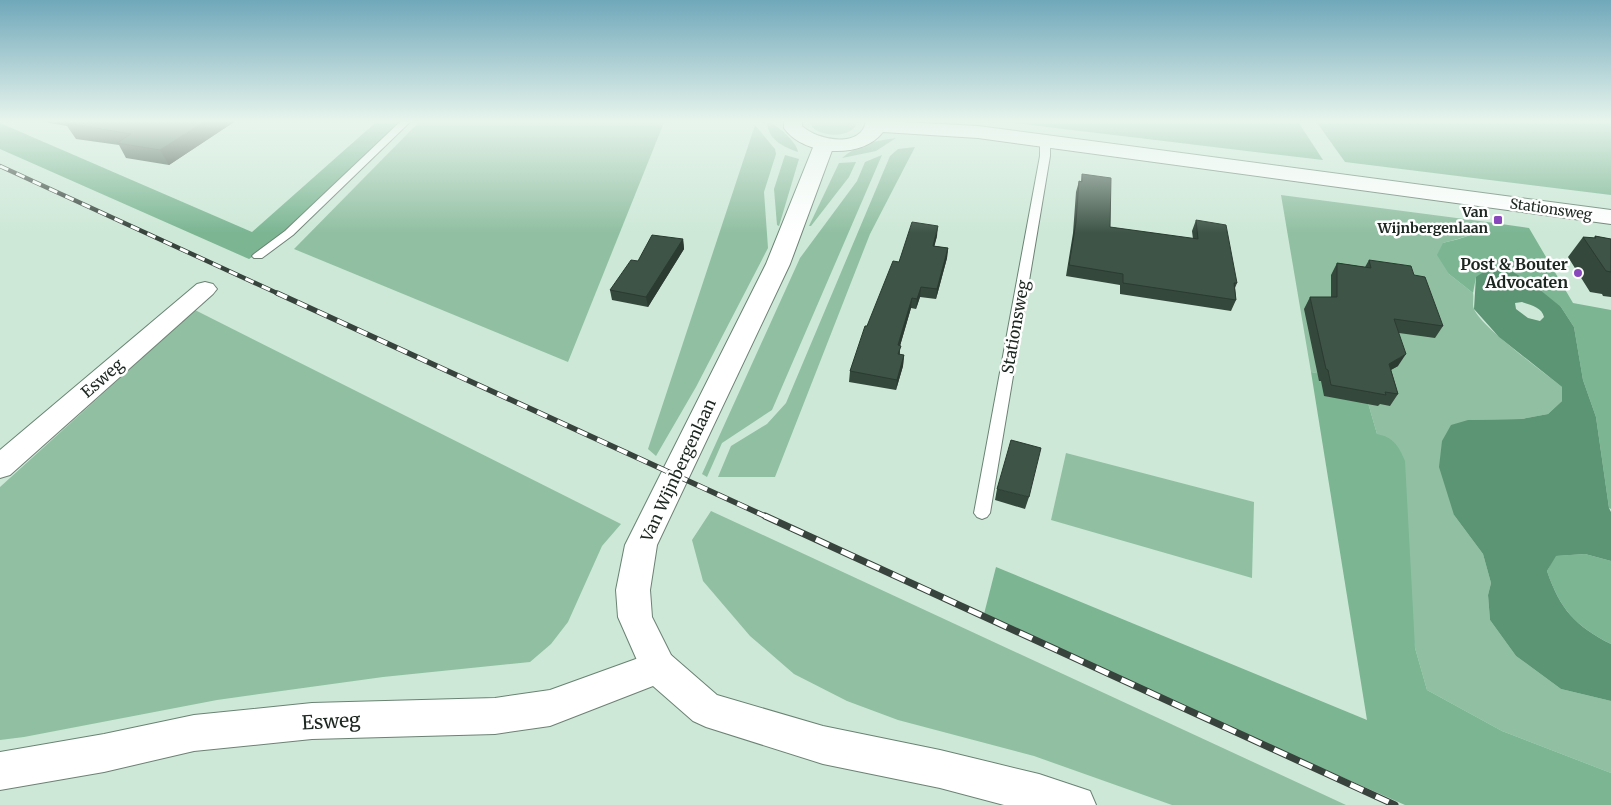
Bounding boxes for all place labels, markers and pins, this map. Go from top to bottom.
place label: Van Wijnbergenlaan [1376,203,1488,237]
marker: Van Wijnbergenlaan [1492,214,1504,226]
place label: Post & Bouter Advocaten [1460,254,1569,292]
marker: Post & Bouter Advocaten [1572,267,1584,279]

